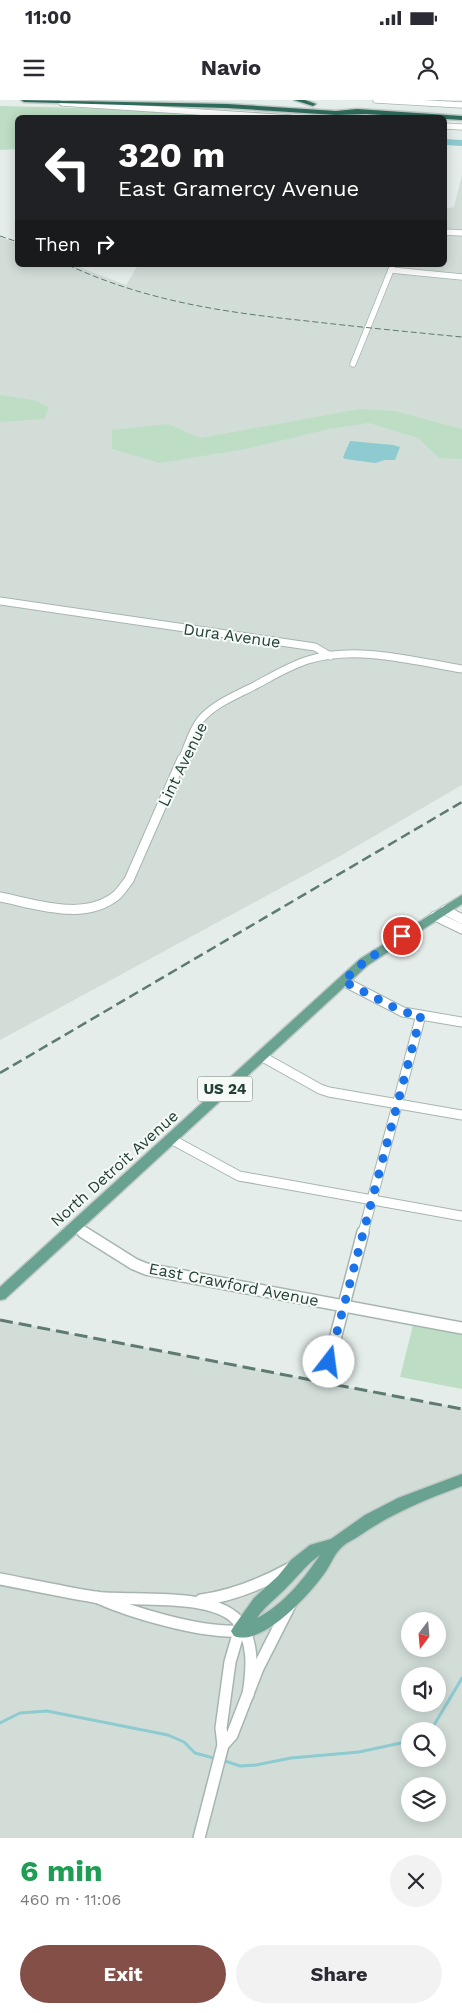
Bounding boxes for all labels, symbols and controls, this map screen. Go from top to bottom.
text: 11:00 [25,6,72,29]
icon: menu [20,54,48,82]
icon: person [414,54,442,82]
text: Navio [201,55,261,80]
text: 320 m [118,134,225,176]
icon: left [35,135,100,200]
text: East Gramercy Avenue [118,176,359,201]
icon: right [91,230,119,258]
text: Then [35,233,81,256]
street label: Dura Avenue [182,619,282,652]
street label: Lint Avenue [154,719,211,810]
pin [381,915,423,957]
icon: arrive [388,922,416,950]
road number: US 24 [198,1076,252,1102]
street label: North Detroit Avenue [47,1106,182,1231]
street label: East Crawford Avenue [147,1259,321,1310]
position arrow [302,1335,354,1387]
north arrow [401,1612,446,1658]
map controls [401,1612,446,1822]
button: sound [401,1667,446,1712]
button: search [401,1722,446,1767]
button: layers [401,1777,446,1822]
text: 6 min [20,1853,103,1888]
button: close [390,1855,442,1907]
text: 460 m · 11:06 [20,1890,121,1909]
button: Exit [20,1945,226,2003]
button: Share [236,1945,442,2003]

